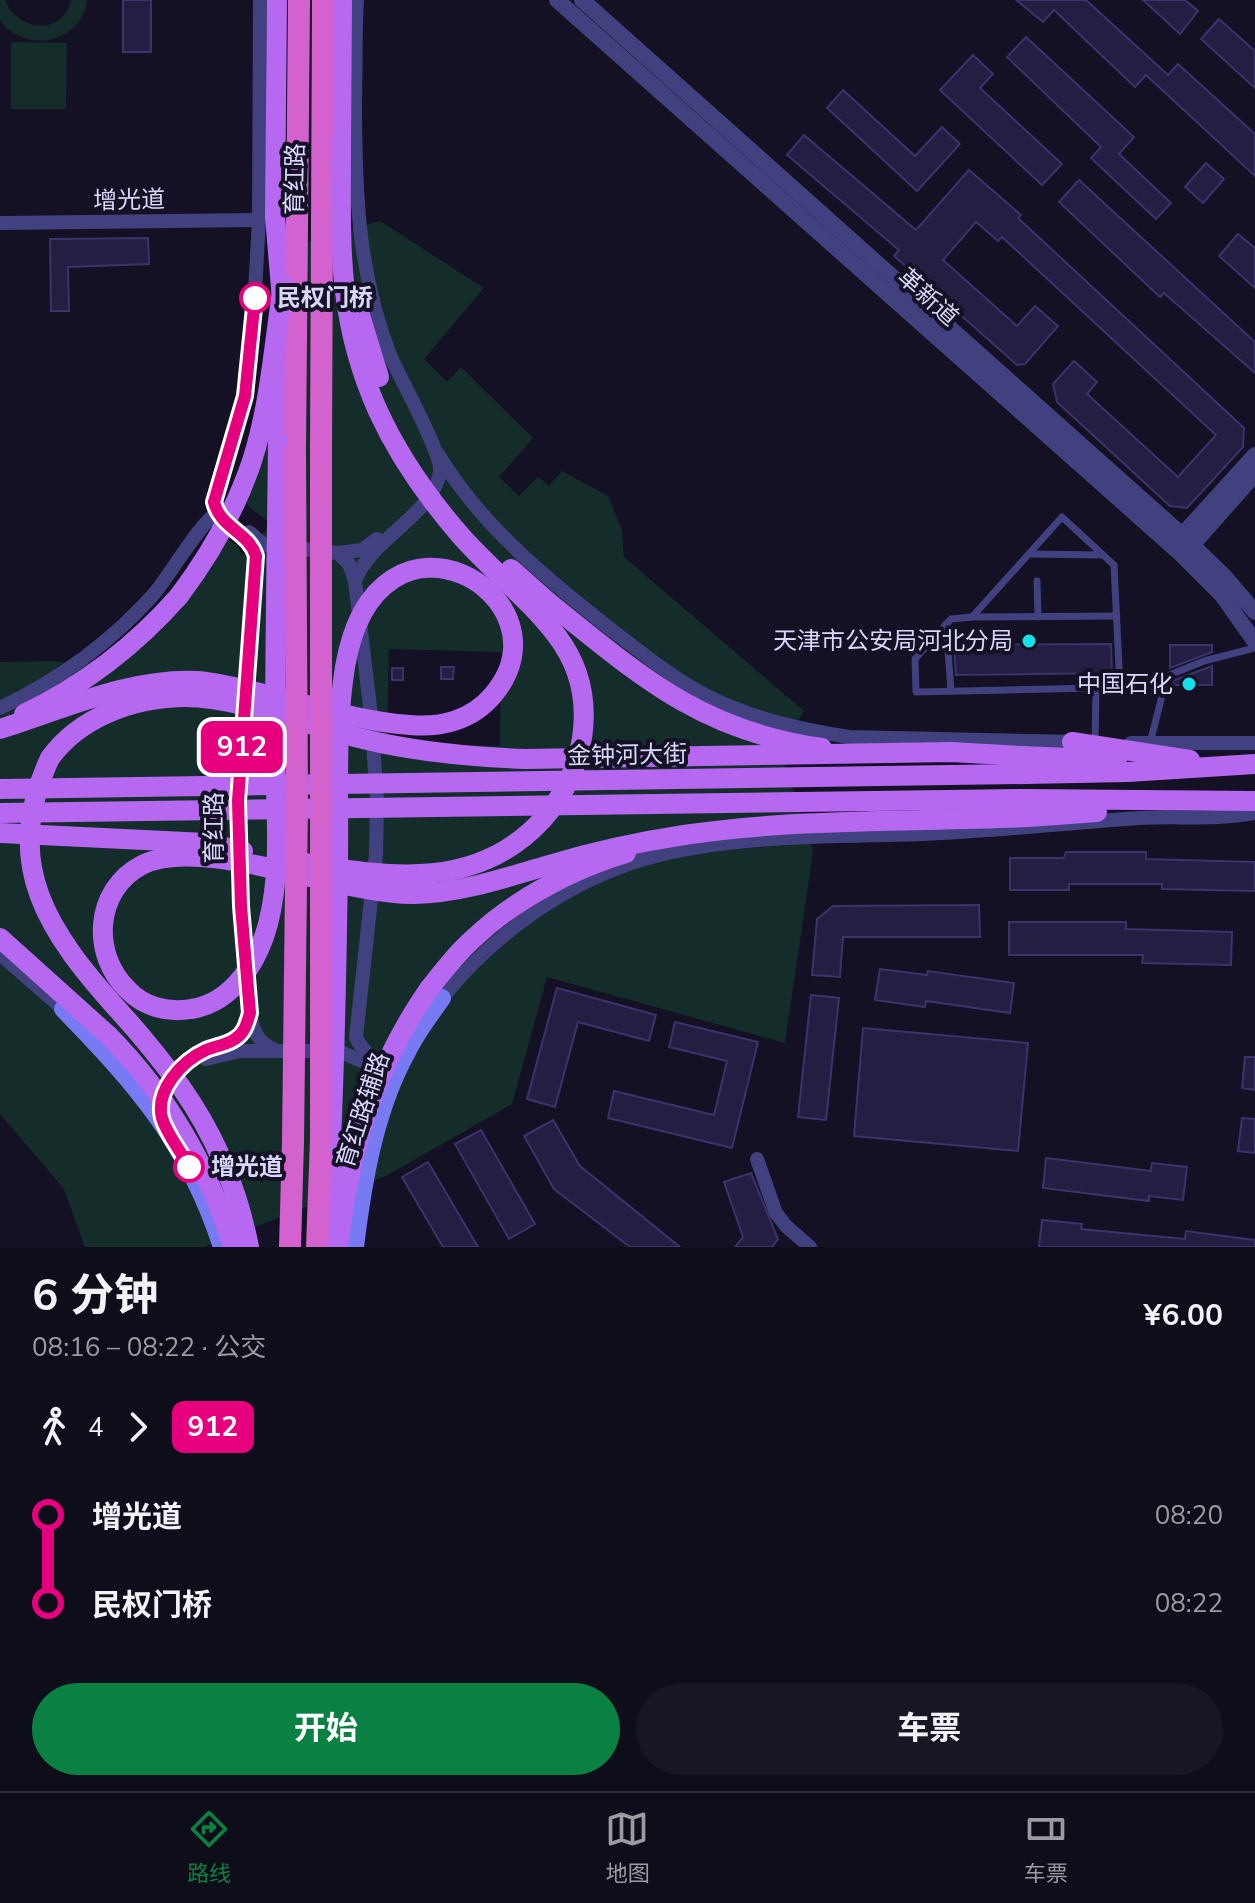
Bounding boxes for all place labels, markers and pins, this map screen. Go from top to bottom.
place label: 民权门桥 [277,282,373,314]
marker: 民权门桥 [240,283,270,313]
place label: 天津市公安局河北分局 [773,625,1013,657]
marker: 天津市公安局河北分局 [1020,632,1038,650]
place label: 中国石化 [1077,668,1173,700]
marker: 中国石化 [1180,675,1198,693]
place label: 增光道 [211,1151,283,1183]
marker: 增光道 [174,1152,204,1182]

